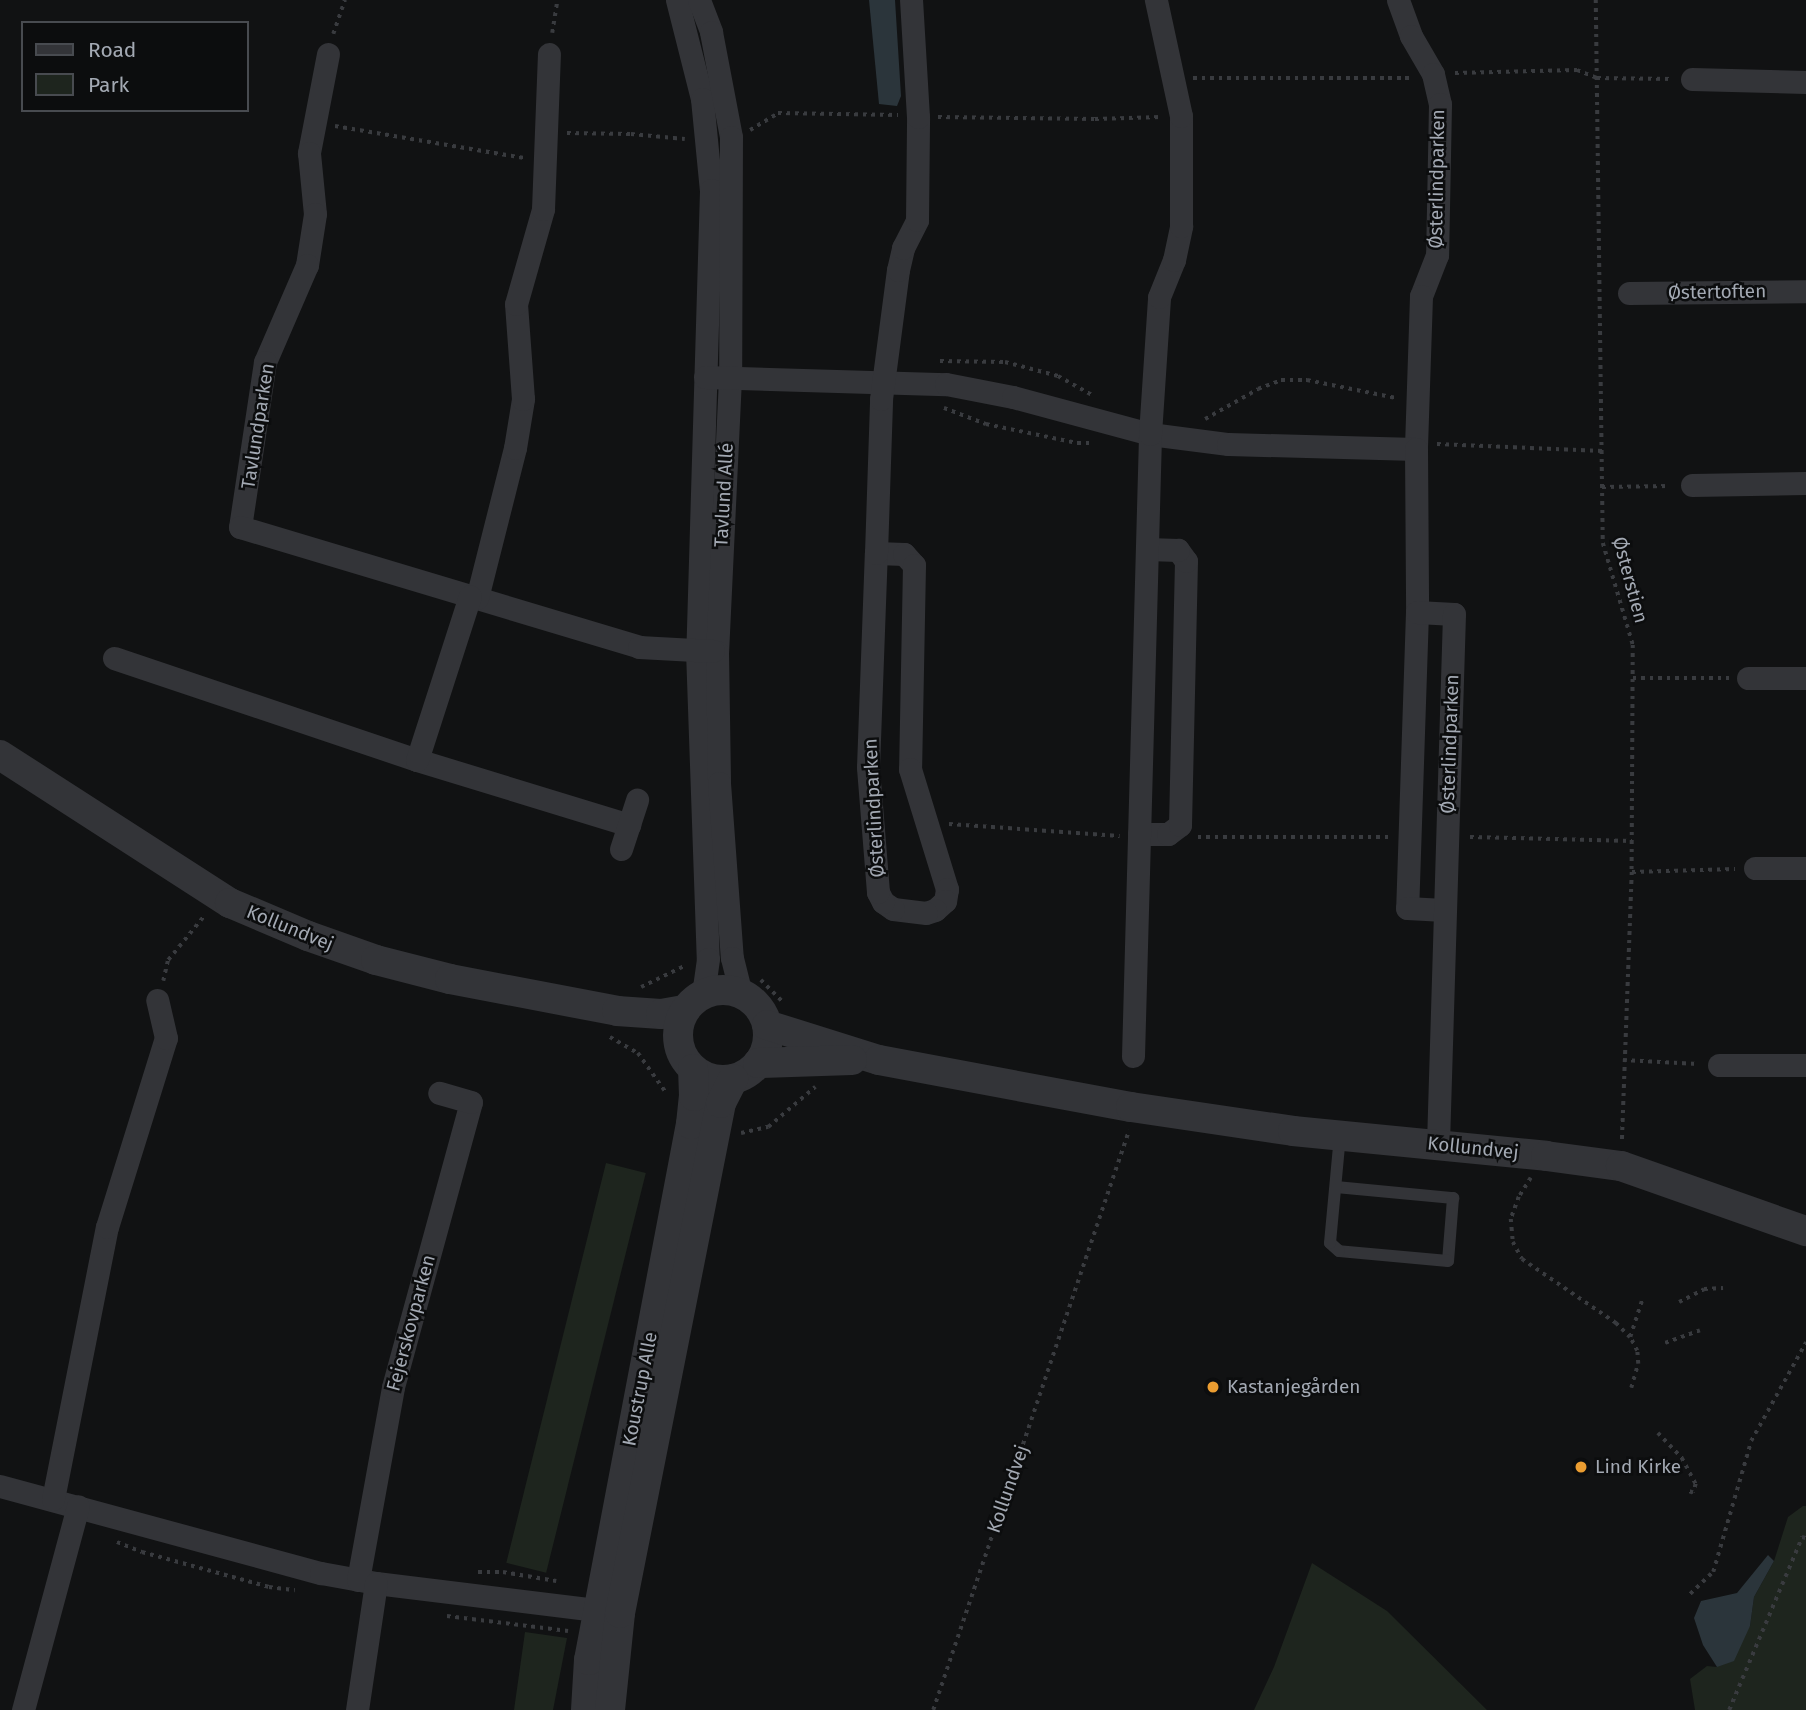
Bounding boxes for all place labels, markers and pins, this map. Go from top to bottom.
place label: Kastanjegården [1227,1376,1360,1398]
marker: Kastanjegården [1205,1379,1221,1395]
place label: Lind Kirke [1595,1456,1681,1478]
marker: Lind Kirke [1573,1459,1589,1475]

